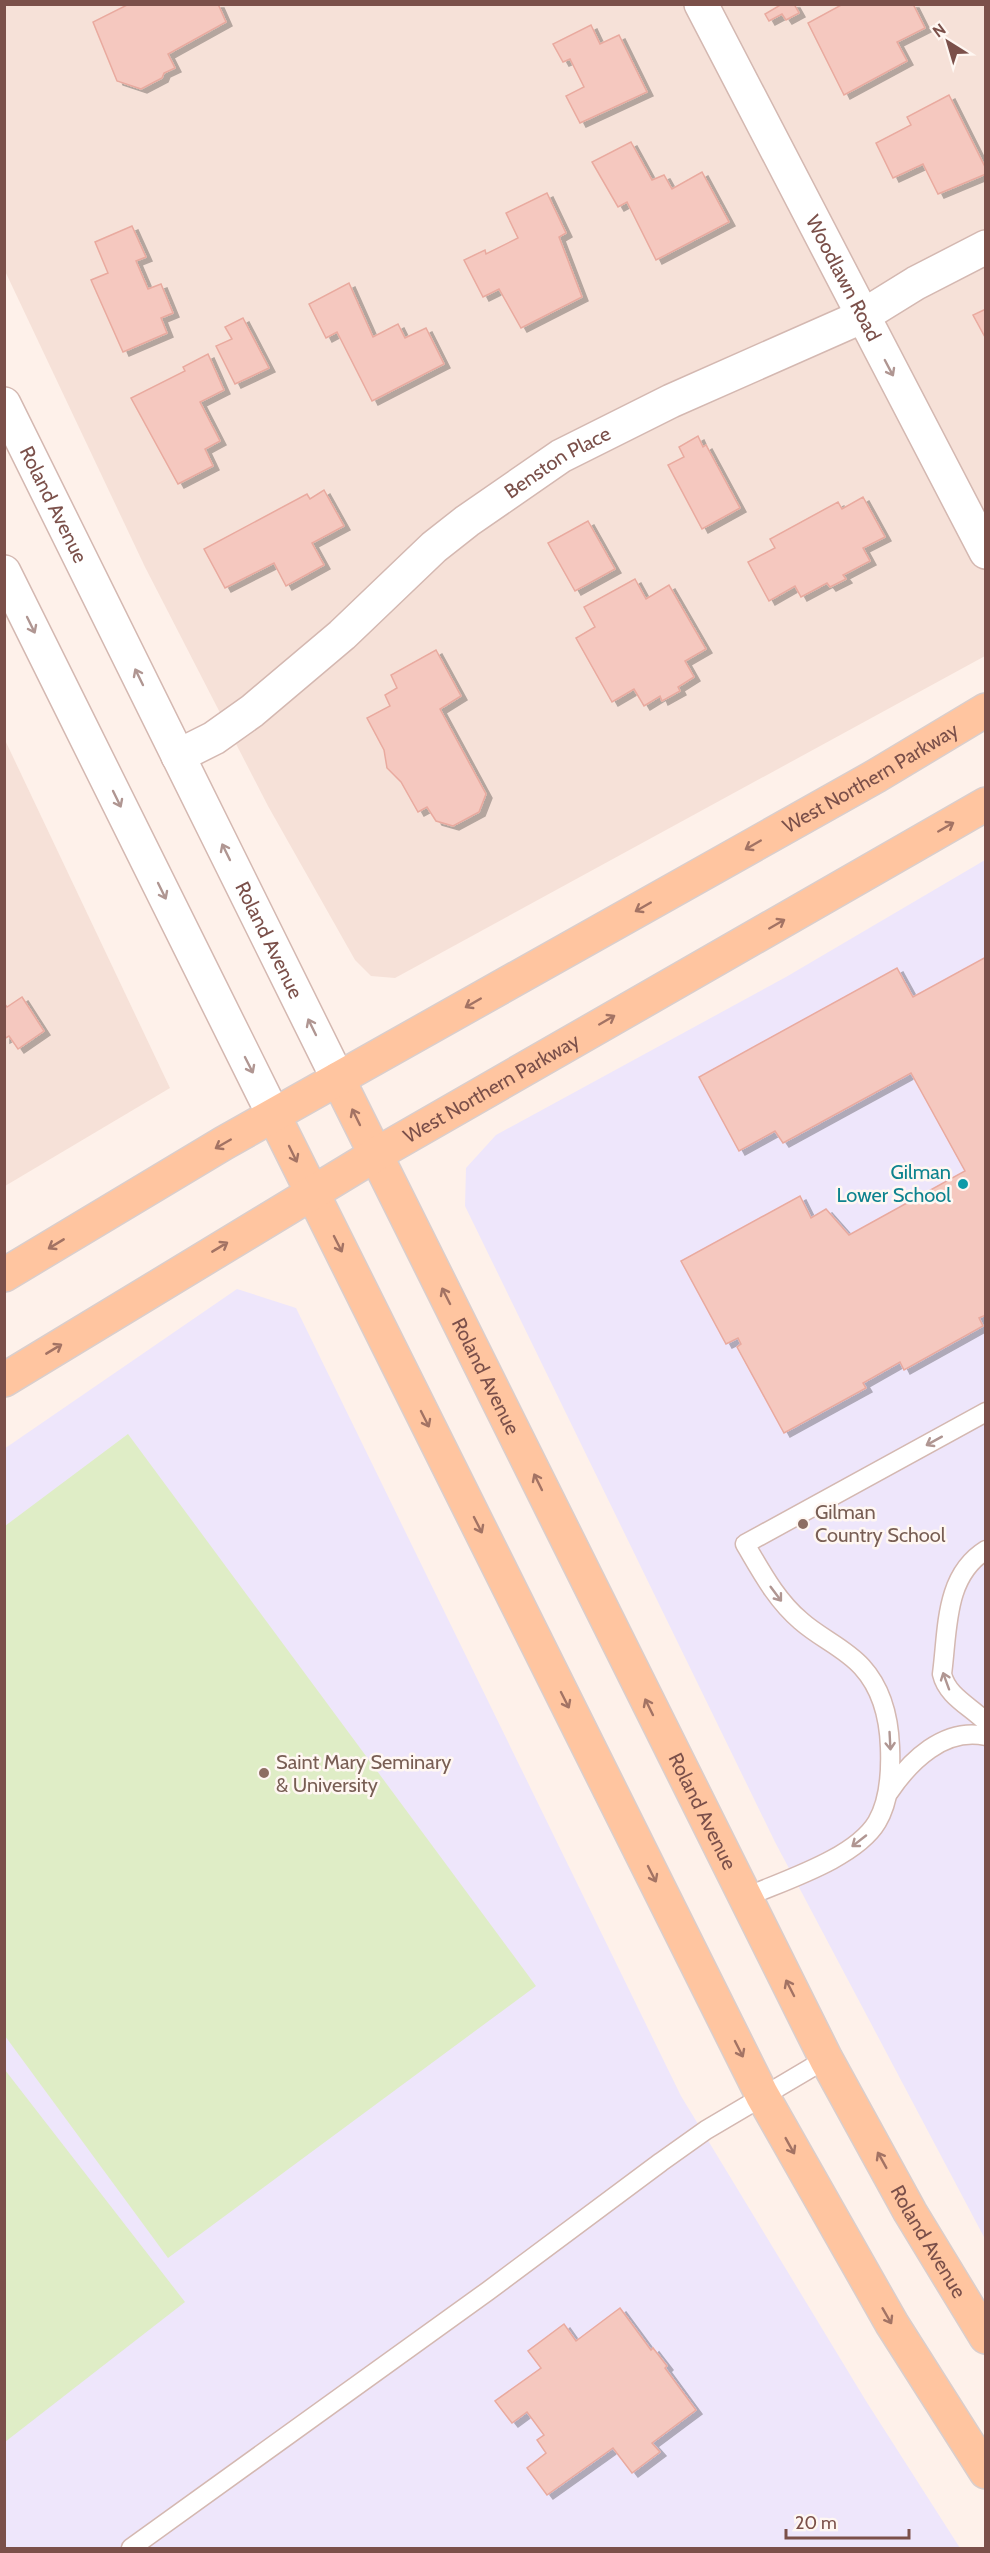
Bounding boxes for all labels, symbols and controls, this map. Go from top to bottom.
north arrow [918,12,978,72]
text: N [929,19,950,41]
street label: Woodlawn Road [801,211,886,345]
one-way arrow [884,359,895,377]
street label: Benston Place [500,421,614,504]
street label: Roland Avenue [15,442,93,567]
one-way arrow [25,615,37,633]
one-way arrow [133,669,145,687]
street label: West Northern Parkway [779,718,962,838]
one-way arrow [112,790,124,808]
one-way arrow [937,821,954,833]
one-way arrow [745,839,762,851]
one-way arrow [219,844,231,862]
street label: Roland Avenue [230,878,308,1002]
one-way arrow [157,881,169,899]
one-way arrow [635,901,652,913]
one-way arrow [768,917,785,929]
one-way arrow [465,998,482,1010]
one-way arrow [598,1014,615,1026]
one-way arrow [306,1018,318,1036]
street label: West Northern Parkway [399,1028,583,1148]
one-way arrow [244,1056,255,1074]
one-way arrow [350,1108,362,1126]
one-way arrow [215,1138,232,1150]
one-way arrow [288,1144,299,1162]
place label: Gilman Lower School [837,1160,951,1207]
marker: Gilman Lower School [956,1177,970,1191]
one-way arrow [333,1235,344,1253]
one-way arrow [48,1239,65,1251]
one-way arrow [211,1241,228,1253]
one-way arrow [439,1287,451,1305]
street label: Roland Avenue [447,1314,525,1439]
one-way arrow [45,1342,62,1354]
one-way arrow [420,1409,431,1427]
one-way arrow [926,1435,943,1447]
one-way arrow [531,1473,543,1491]
place label: Gilman Country School [815,1500,946,1547]
one-way arrow [472,1516,484,1533]
marker: Gilman Country School [796,1517,810,1531]
one-way arrow [769,1585,782,1601]
one-way arrow [939,1673,950,1691]
one-way arrow [560,1690,572,1708]
one-way arrow [643,1698,655,1716]
one-way arrow [884,1731,895,1751]
street label: Roland Avenue [664,1749,742,1874]
place label: Saint Mary Seminary & University [276,1750,451,1797]
marker: Saint Mary Seminary & University [257,1766,271,1780]
one-way arrow [851,1835,867,1848]
one-way arrow [647,1865,659,1883]
one-way arrow [784,1980,796,1997]
one-way arrow [734,2039,746,2057]
one-way arrow [785,2138,797,2155]
one-way arrow [876,2152,888,2169]
street label: Roland Avenue [886,2181,971,2302]
one-way arrow [882,2307,894,2324]
scale bar [786,2502,909,2540]
text: 20 m [795,2512,837,2534]

